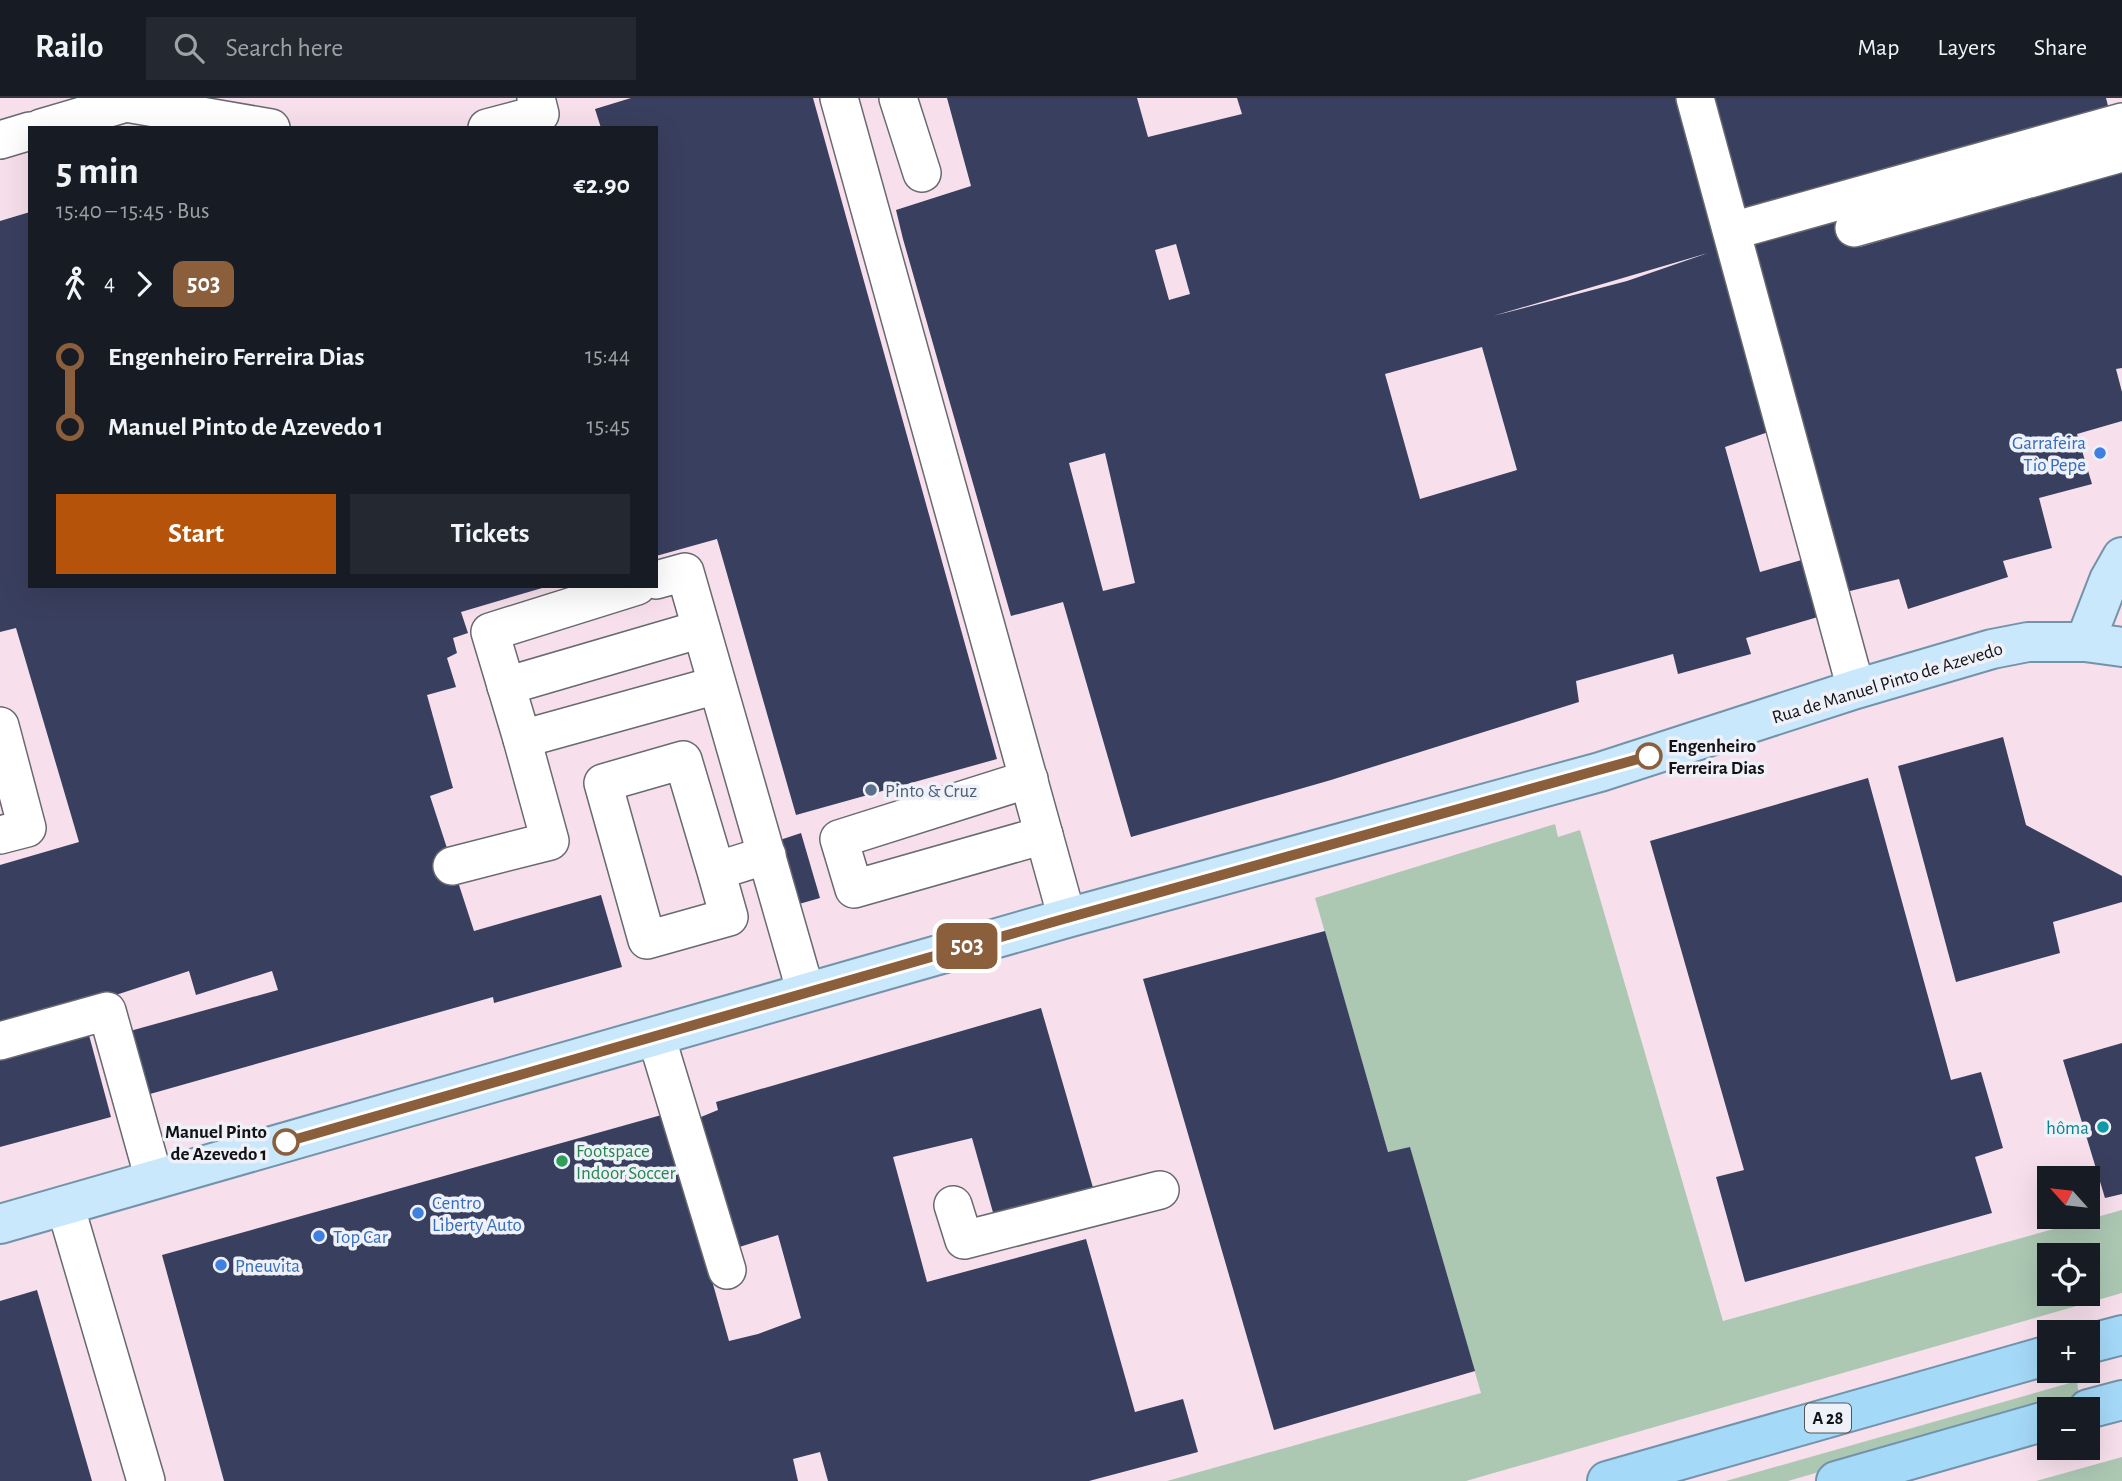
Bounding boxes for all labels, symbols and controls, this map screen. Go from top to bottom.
search box [146,17,636,80]
icon: search [170,29,208,67]
text: Railo [35,31,104,64]
text: Search here [226,35,343,61]
text: Map [1857,36,1899,60]
text: Layers [1937,36,1996,60]
text: Share [2034,36,2087,60]
text: 5 min [56,153,139,191]
text: €2.90 [574,172,630,198]
text: 15:40 – 15:45 · Bus [56,200,209,223]
icon: walk [56,265,94,303]
icon: forward [125,265,163,303]
text: 4 [104,272,115,295]
text: 503 [187,272,220,296]
text: Engenheiro Ferreira Dias [108,344,365,370]
text: 15:44 [585,345,630,368]
text: Manuel Pinto de Azevedo 1 [108,414,383,440]
text: 15:45 [587,415,630,438]
place label: Garrafeira Tio Pepe [2012,434,2086,475]
marker: Garrafeira Tio Pepe [2092,445,2108,461]
button: Start [56,494,336,574]
button: Tickets [350,494,630,574]
street label: Rua de Manuel Pinto de Azevedo [1770,639,2005,728]
place label: Engenheiro Ferreira Dias [1668,737,1765,778]
marker: Engenheiro Ferreira Dias [1636,743,1662,769]
marker: Pinto & Cruz [863,782,879,798]
place label: Pinto & Cruz [885,782,977,801]
line badge: 503 [927,923,1007,969]
text: 503 [950,934,984,958]
place label: hôma [2046,1119,2089,1138]
marker: hôma [2095,1119,2111,1135]
place label: Manuel Pinto de Azevedo 1 [165,1123,267,1164]
marker: Manuel Pinto de Azevedo 1 [273,1129,299,1155]
place label: Footspace Indoor Soccer [576,1142,676,1183]
marker: Footspace Indoor Soccer [554,1153,570,1169]
north arrow [2037,1166,2100,1228]
map controls [2037,1166,2100,1460]
place label: Centro Liberty Auto [432,1194,522,1235]
marker: Centro Liberty Auto [410,1205,426,1221]
marker: Top Car [311,1228,327,1244]
place label: Top Car [333,1228,388,1247]
button: locate [2037,1243,2100,1306]
marker: Pneuvita [213,1257,229,1273]
place label: Pneuvita [235,1257,300,1276]
button: + [2037,1320,2100,1383]
button: − [2037,1397,2100,1460]
road number: A 28 [1805,1404,1851,1433]

